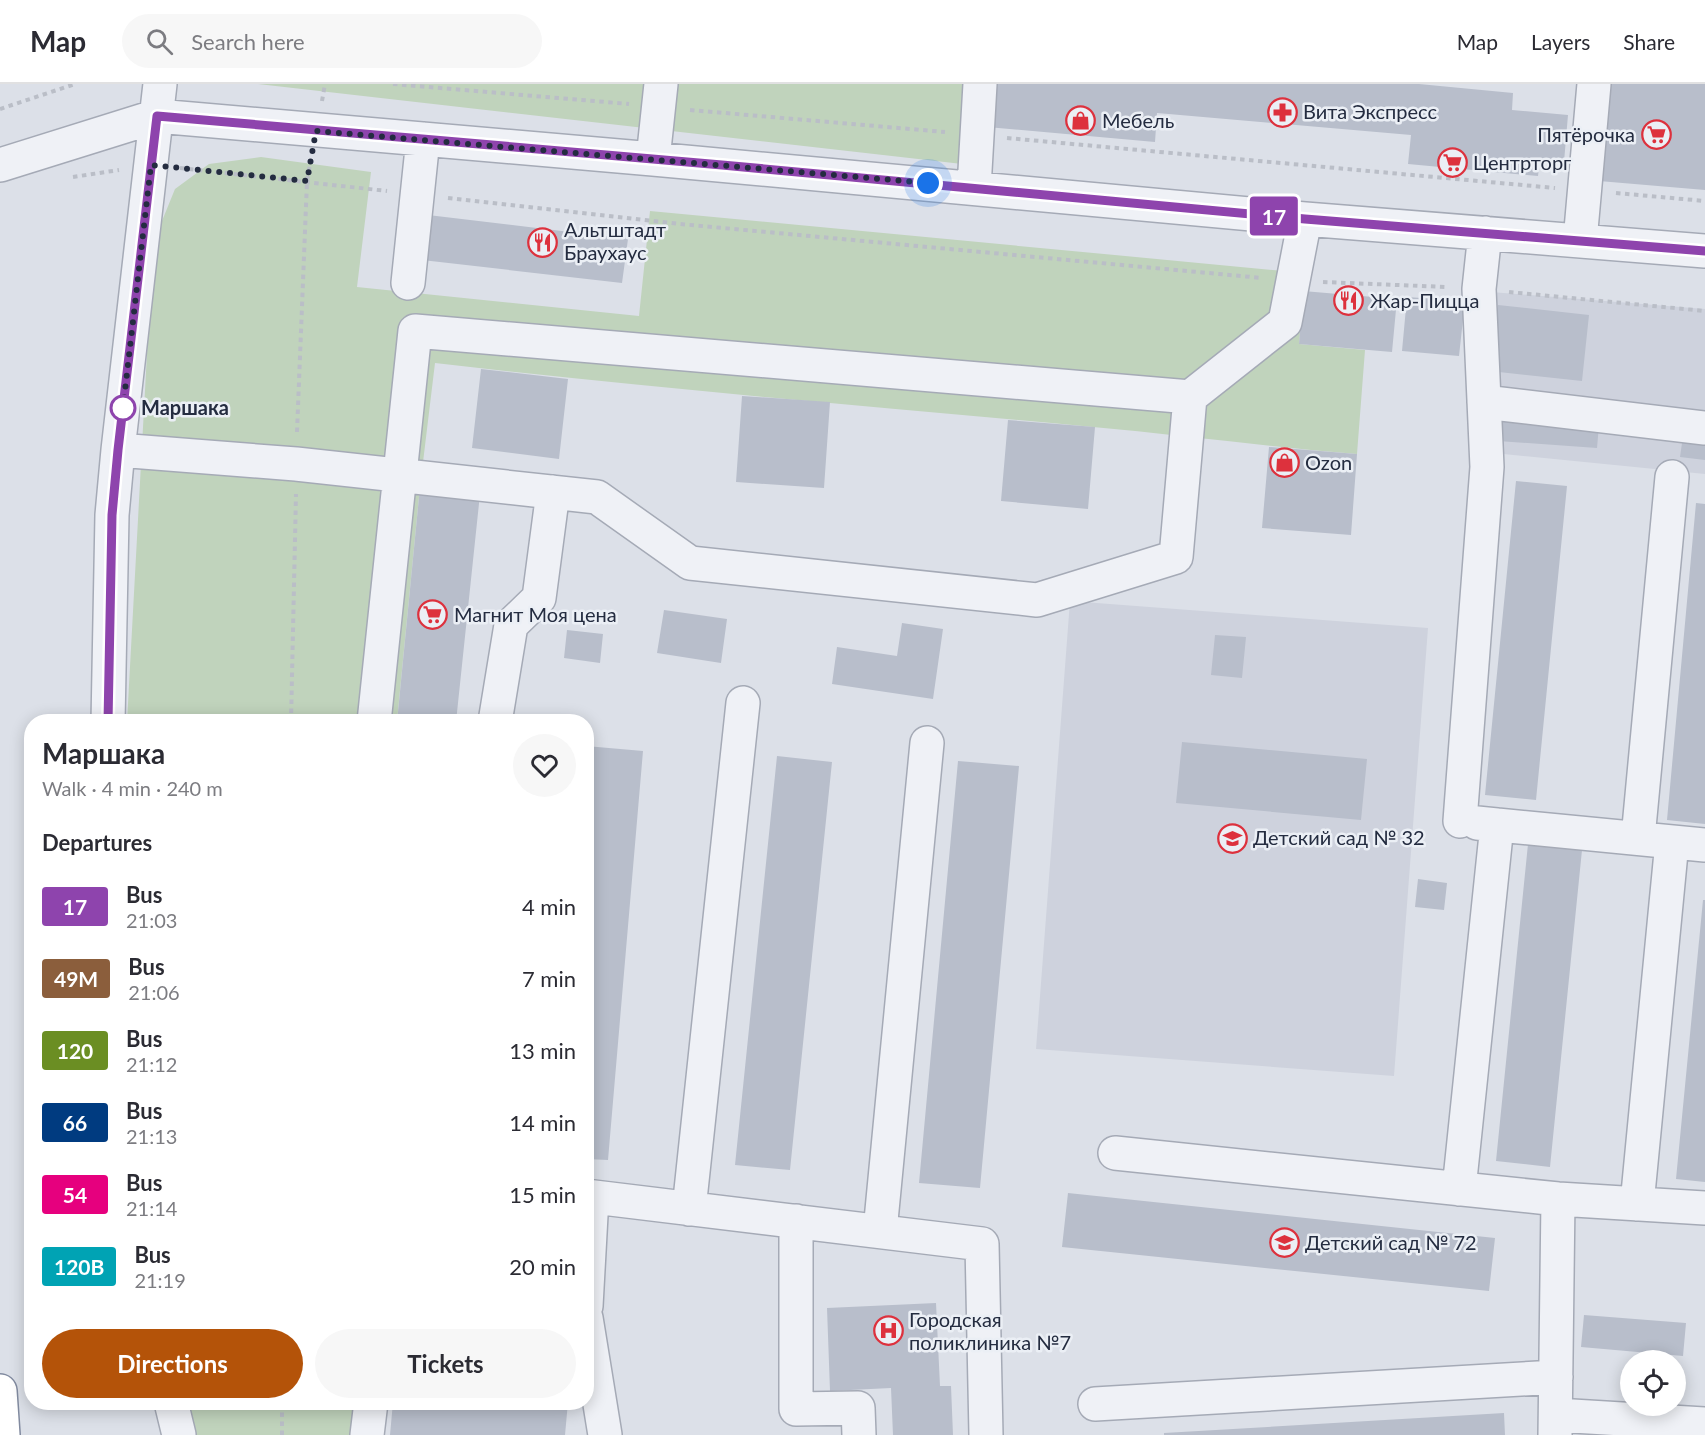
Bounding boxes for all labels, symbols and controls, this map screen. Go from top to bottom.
search box [122,14,542,68]
text: Map [30,24,86,58]
icon: search [143,25,176,58]
text: Search here [191,28,305,55]
text: Map [1457,29,1498,54]
text: Layers [1531,29,1590,54]
text: Share [1623,29,1675,54]
pharmacy icon: Вита Экспресс [1266,96,1298,128]
place label: Вита Экспресс [1303,99,1437,123]
shop icon: Мебель [1065,105,1097,137]
place label: Мебель [1102,108,1174,132]
supermarket icon: Пятёрочка [1640,119,1672,151]
place label: Пятёрочка [1537,122,1635,146]
supermarket icon: Центрторг [1436,147,1468,179]
place label: Центрторг [1473,150,1571,174]
your location [913,168,943,198]
line badge: 17 [1247,196,1301,236]
text: 17 [1262,204,1286,229]
place label: Альтштадт Браухаус [564,217,666,264]
restaurant icon: Альтштадт Браухаус [527,226,559,258]
restaurant icon: Жар-Пицца [1333,285,1365,317]
place label: Жар-Пицца [1370,288,1479,312]
marker: Маршака [110,395,136,421]
place label: Маршака [141,395,229,419]
shop icon: Ozon [1268,447,1300,479]
place label: Ozon [1305,450,1352,474]
supermarket icon: Магнит Моя цена [417,599,449,631]
place label: Магнит Моя цена [454,602,617,626]
button: heart [513,734,576,797]
text: Маршака [42,736,165,770]
text: Walk · 4 min · 240 m [42,776,223,800]
school or university icon: Детский сад № 32 [1216,822,1248,854]
place label: Детский сад № 32 [1253,825,1425,849]
text: Departures [42,829,152,856]
text: Bus [126,881,162,908]
text: 4 min [522,893,576,920]
text: 17 [63,894,87,919]
text: 21:03 [126,908,177,932]
text: Bus [128,953,165,980]
text: 7 min [522,965,576,992]
text: 49М [54,966,98,991]
text: 21:06 [128,980,180,1004]
text: Bus [126,1025,162,1052]
text: 13 min [509,1037,576,1064]
text: 120 [57,1038,93,1063]
text: 21:12 [126,1052,177,1076]
text: Bus [126,1097,162,1124]
text: 14 min [509,1109,576,1136]
text: 66 [63,1110,87,1135]
text: 21:13 [126,1124,177,1148]
text: Bus [126,1169,162,1196]
text: 15 min [509,1181,576,1208]
text: 54 [63,1182,87,1207]
text: 21:14 [126,1196,177,1220]
school or university icon: Детский сад № 72 [1268,1227,1300,1259]
place label: Детский сад № 72 [1305,1230,1477,1254]
text: Bus [134,1241,171,1268]
text: 20 min [509,1253,576,1280]
text: 120В [54,1254,104,1279]
text: 21:19 [134,1268,186,1292]
place label: Городская поликлиника №7 [909,1307,1071,1354]
hospital icon: Городская поликлиника №7 [872,1315,904,1347]
button: Directions [42,1329,303,1398]
button: Tickets [315,1329,576,1398]
map controls [1620,1350,1686,1416]
button: locate [1620,1350,1686,1416]

